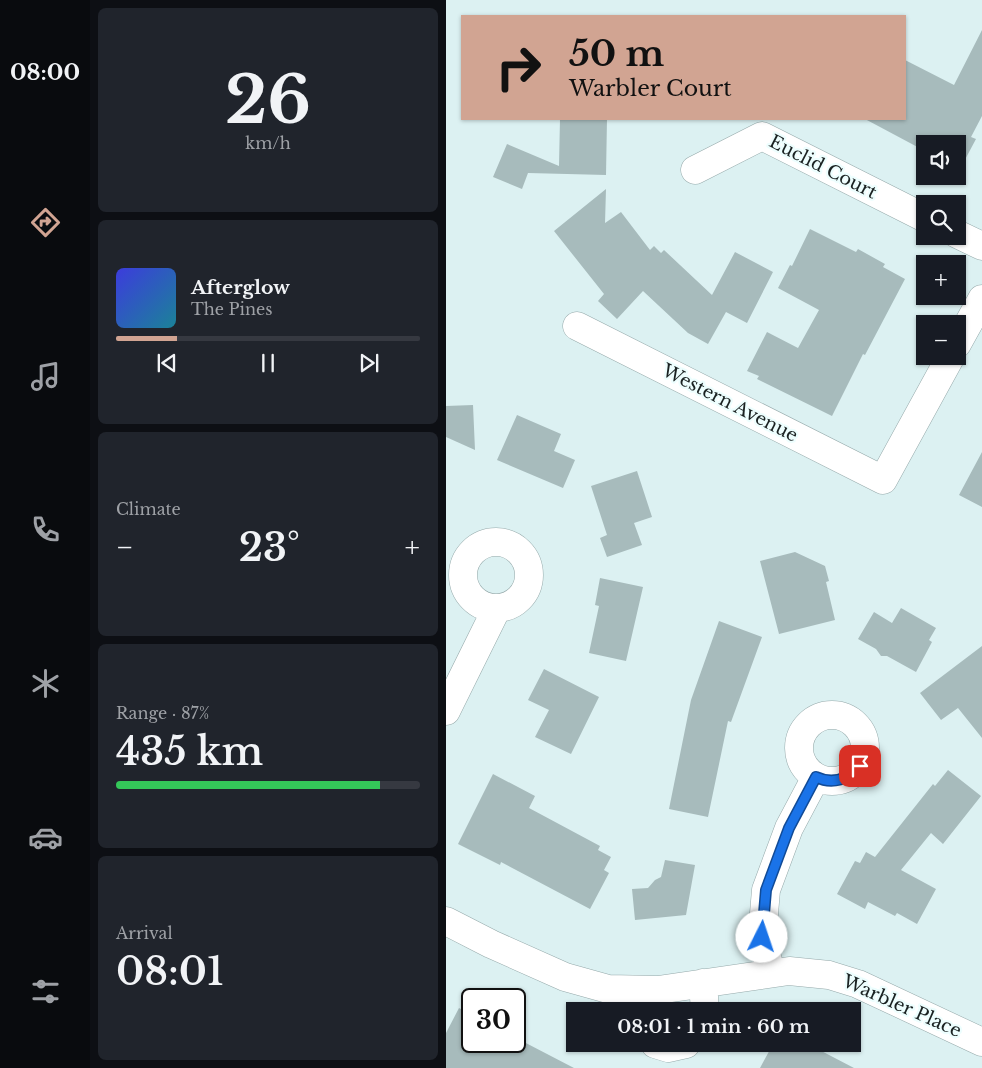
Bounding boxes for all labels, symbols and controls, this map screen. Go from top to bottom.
text: 50 m [569,32,664,75]
icon: right [486,35,551,100]
text: 08:00 [10,59,80,86]
text: 26 [225,60,311,141]
text: Warbler Court [569,75,732,102]
street label: Euclid Court [766,130,881,204]
text: km/h [245,133,291,153]
map controls [916,135,966,365]
button: sound [916,135,966,185]
button: search [916,195,966,245]
icon: directions [28,205,63,240]
button: + [916,255,966,305]
text: Afterglow [191,276,290,299]
text: The Pines [191,299,273,319]
button: − [916,315,966,365]
icon: previous [153,349,181,377]
icon: pause [254,349,282,377]
icon: next [355,349,383,377]
icon: music [28,359,63,394]
street label: Western Avenue [658,359,802,447]
text: Climate [116,499,181,519]
icon: phone [28,512,63,547]
text: 23° [239,524,300,571]
text: − [116,530,134,565]
text: + [405,530,420,565]
icon: climate [28,666,63,701]
text: Range · 87% [116,703,209,723]
text: 435 km [116,728,263,775]
pin [839,745,881,787]
icon: arrive [846,752,874,780]
icon: car [28,820,63,855]
position arrow [735,910,787,962]
text: Arrival [116,923,173,943]
text: 08:01 [116,948,224,995]
street label: Warbler Place [838,970,965,1042]
icon: filters [28,974,63,1009]
speed limit sign: 30 [461,988,526,1053]
text: 08:01 · 1 min · 60 m [617,1015,810,1038]

